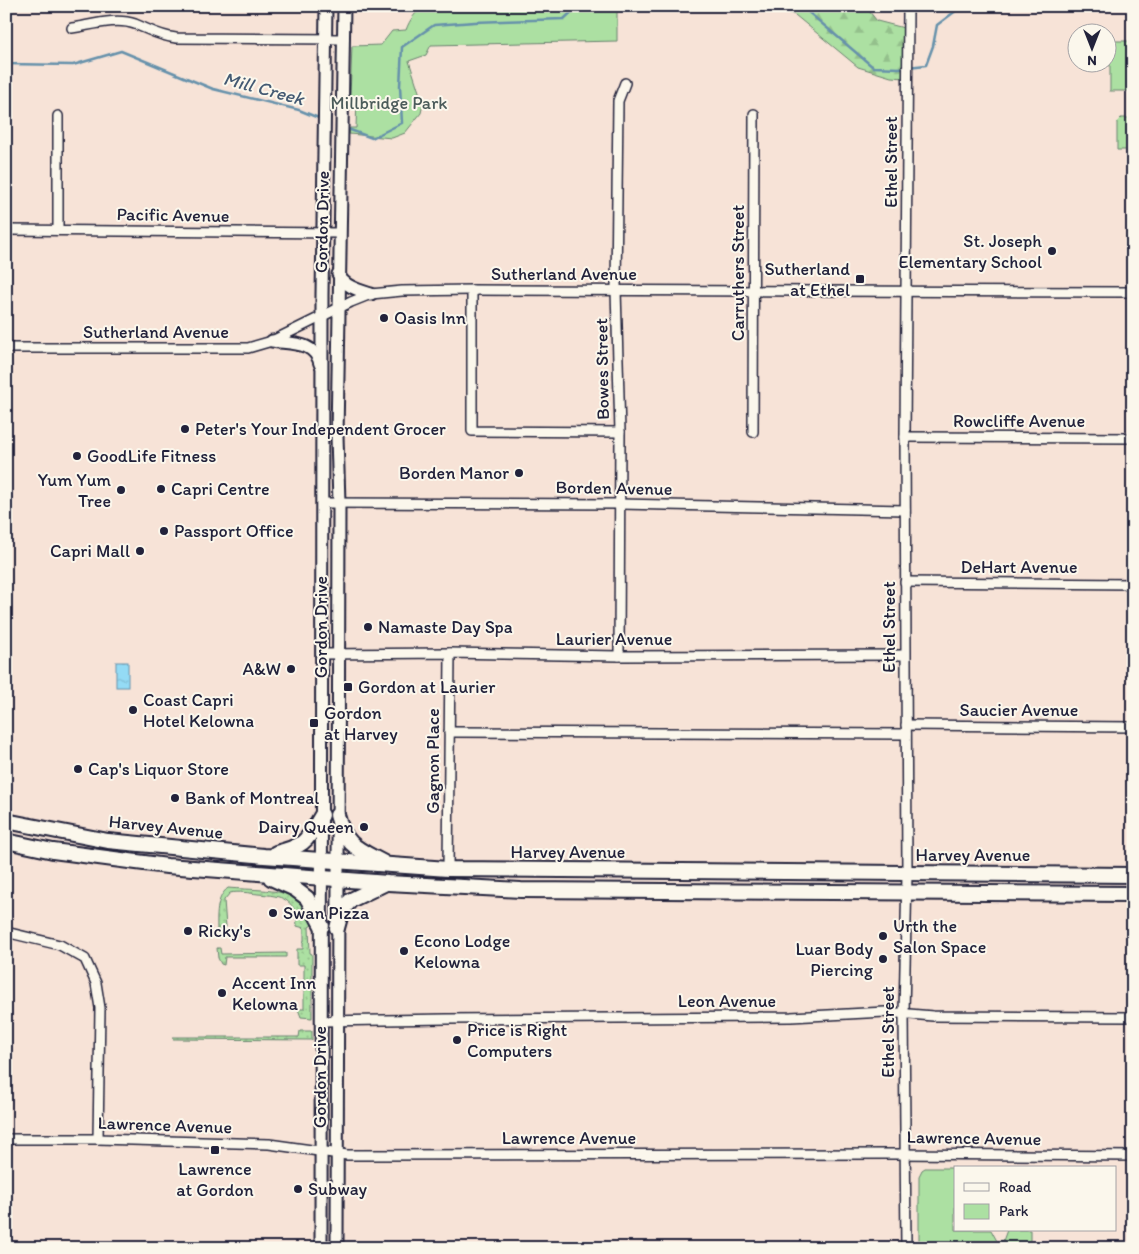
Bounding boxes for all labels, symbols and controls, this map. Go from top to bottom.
north arrow [1066,22,1116,72]
text: N [1087,52,1097,69]
water label: Mill Creek [221,67,308,111]
park label: Millbridge Park [330,92,448,114]
street label: Ethel Street [880,116,902,208]
street label: Gordon Drive [310,171,334,273]
street label: Pacific Avenue [116,203,230,227]
street label: Carruthers Street [727,205,749,341]
place label: St. Joseph Elementary School [898,230,1042,273]
marker: St. Joseph Elementary School [1046,245,1058,257]
place label: Sutherland at Ethel [764,258,850,301]
street label: Sutherland Avenue [491,263,637,285]
marker: Sutherland at Ethel [854,273,866,285]
place label: Oasis Inn [394,307,466,329]
marker: Oasis Inn [378,312,390,324]
street label: Bowes Street [590,318,614,420]
street label: Sutherland Avenue [83,321,229,343]
street label: Rowcliffe Avenue [953,410,1085,432]
place label: Peter's Your Independent Grocer [195,418,446,440]
marker: Peter's Your Independent Grocer [179,423,191,435]
place label: GoodLife Fitness [87,445,216,467]
marker: GoodLife Fitness [71,450,83,462]
place label: Borden Manor [399,462,509,484]
marker: Borden Manor [513,467,525,479]
place label: Yum Yum Tree [38,469,112,512]
street label: Borden Avenue [555,476,673,500]
place label: Capri Centre [171,478,270,500]
marker: Capri Centre [155,483,167,495]
marker: Yum Yum Tree [115,484,127,496]
place label: Passport Office [174,520,293,542]
marker: Passport Office [158,525,170,537]
place label: Capri Mall [50,540,130,562]
marker: Capri Mall [134,545,146,557]
street label: DeHart Avenue [961,556,1077,578]
street label: Gordon Drive [310,576,332,678]
street label: Ethel Street [878,581,900,673]
place label: Namaste Day Spa [378,616,513,638]
marker: Namaste Day Spa [362,621,374,633]
street label: Laurier Avenue [556,628,672,650]
place label: A&W [242,658,281,680]
marker: A&W [285,663,297,675]
place label: Gordon at Laurier [358,676,496,698]
marker: Gordon at Laurier [342,681,354,693]
place label: Coast Capri Hotel Kelowna [143,689,254,732]
street label: Saucier Avenue [960,699,1078,721]
place label: Gordon at Harvey [324,702,398,745]
marker: Coast Capri Hotel Kelowna [127,704,139,716]
street label: Gagnon Place [422,708,444,814]
marker: Gordon at Harvey [308,717,320,729]
place label: Cap's Liquor Store [88,758,229,780]
marker: Cap's Liquor Store [72,763,84,775]
place label: Bank of Montreal [185,787,319,809]
marker: Bank of Montreal [169,792,181,804]
street label: Harvey Avenue [108,810,224,844]
place label: Dairy Queen [258,816,354,838]
marker: Dairy Queen [358,821,370,833]
street label: Harvey Avenue [511,841,625,863]
street label: Harvey Avenue [916,844,1030,866]
place label: Swan Pizza [283,902,370,924]
marker: Swan Pizza [267,907,279,919]
place label: Urth the Salon Space [893,915,986,958]
place label: Ricky's [198,920,251,942]
marker: Ricky's [182,925,194,937]
place label: Econo Lodge Kelowna [414,930,510,973]
marker: Urth the Salon Space [877,930,889,942]
place label: Luar Body Piercing [795,938,874,981]
marker: Econo Lodge Kelowna [398,945,410,957]
marker: Luar Body Piercing [877,953,889,965]
place label: Accent Inn Kelowna [232,972,316,1015]
street label: Ethel Street [877,986,899,1078]
marker: Accent Inn Kelowna [216,987,228,999]
street label: Leon Avenue [678,990,776,1012]
place label: Price is Right Computers [467,1019,567,1062]
street label: Gordon Drive [309,1026,331,1128]
marker: Price is Right Computers [451,1034,463,1046]
street label: Lawrence Avenue [97,1112,233,1138]
street label: Lawrence Avenue [907,1126,1041,1150]
street label: Lawrence Avenue [502,1127,636,1149]
marker: Lawrence at Gordon [209,1144,221,1156]
place label: Lawrence at Gordon [176,1158,254,1201]
legend [954,1166,1116,1232]
place label: Subway [308,1178,368,1200]
text: Road [999,1178,1032,1196]
marker: Subway [292,1183,304,1195]
text: Park [999,1202,1029,1220]

